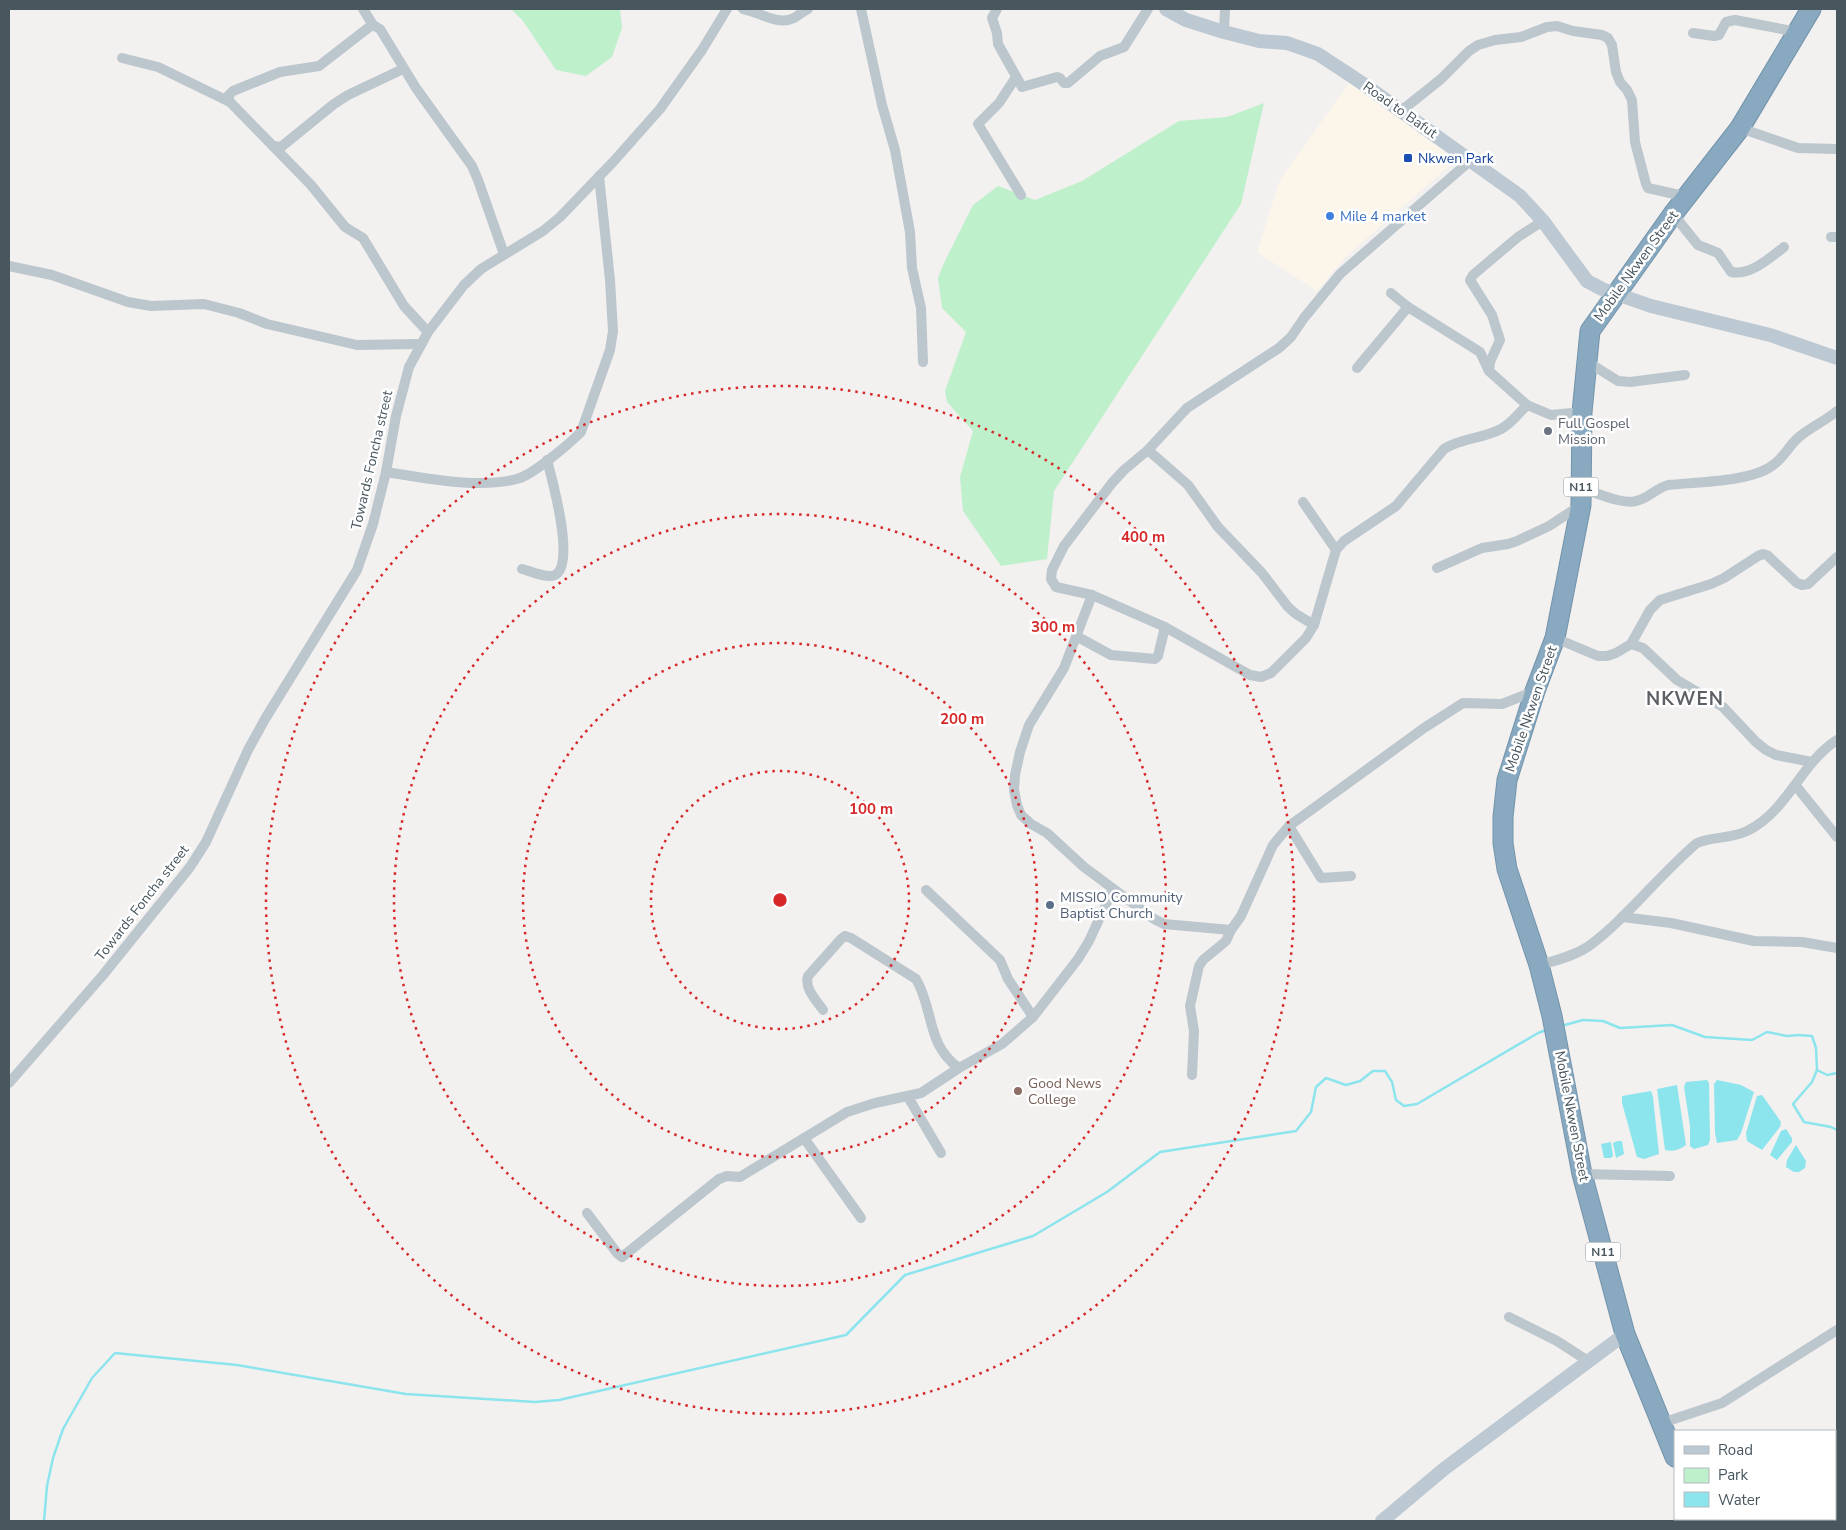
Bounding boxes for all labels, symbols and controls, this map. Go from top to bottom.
street label: Road to Bafut [1359,77,1441,143]
place label: Nkwen Park [1418,149,1495,168]
marker: Nkwen Park [1402,152,1414,164]
place label: Mile 4 market [1340,207,1426,226]
street label: Mobile Nkwen Street [1589,207,1683,325]
marker: Mile 4 market [1324,210,1336,222]
street label: Towards Foncha street [347,388,397,532]
place label: Full Gospel Mission [1558,414,1631,449]
marker: Full Gospel Mission [1542,425,1554,437]
road number: N11 [1564,478,1598,497]
text: 400 m [1121,527,1165,547]
text: 300 m [1031,617,1075,637]
street label: Mobile Nkwen Street [1500,643,1562,775]
district label: NKWEN [1646,686,1724,712]
text: 200 m [940,709,984,729]
text: 100 m [849,799,893,819]
street label: Towards Foncha street [91,841,193,965]
place label: MISSIO Community Baptist Church [1060,888,1183,923]
centre of rings [771,891,789,909]
marker: MISSIO Community Baptist Church [1044,899,1056,911]
street label: Mobile Nkwen Street [1550,1049,1594,1183]
place label: Good News College [1028,1074,1102,1109]
marker: Good News College [1012,1085,1024,1097]
road number: N11 [1586,1242,1620,1262]
legend [1674,1430,1836,1520]
text: Road [1718,1440,1753,1460]
text: Park [1718,1465,1748,1485]
text: Water [1718,1490,1761,1510]

